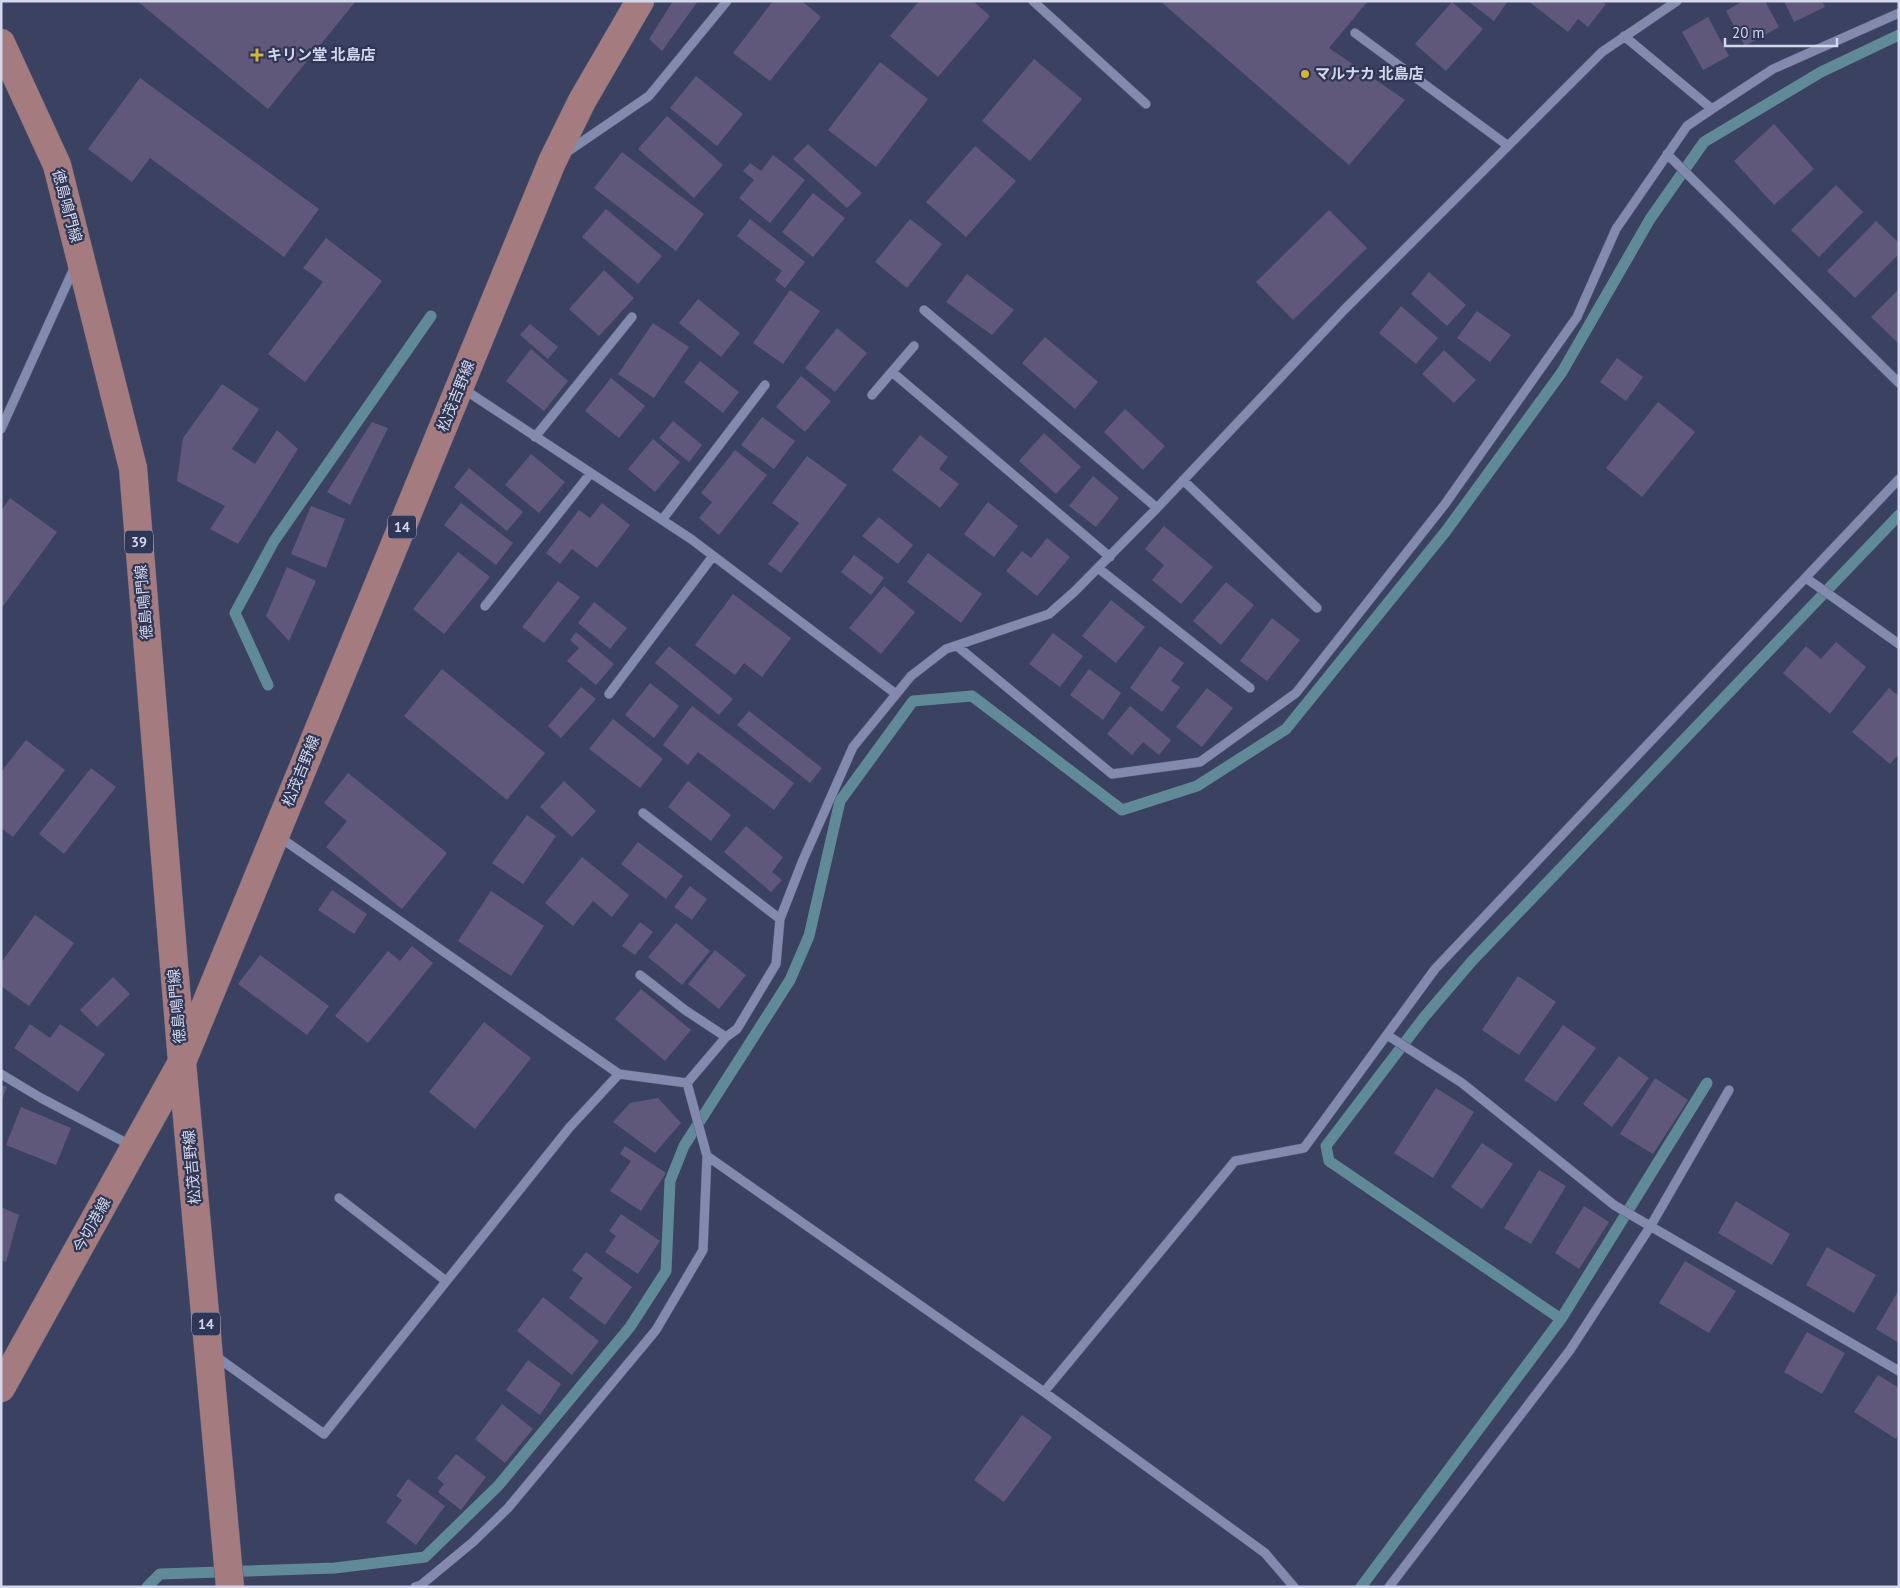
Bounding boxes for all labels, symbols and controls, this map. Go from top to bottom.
scale bar [1725,15,1838,47]
text: 20 m [1732,23,1765,42]
place label: キリン堂 北島店 [267,45,376,64]
marker: キリン堂 北島店 [251,49,263,61]
place label: マルナカ 北島店 [1315,64,1424,83]
marker: マルナカ 北島店 [1299,68,1311,80]
street label: 徳島鳴門線 [49,167,86,245]
street label: 松茂吉野線 [433,357,478,434]
road number: 14 [388,516,416,538]
road number: 39 [125,530,153,554]
street label: 徳島鳴門線 [131,564,156,640]
street label: 松茂吉野線 [278,732,323,809]
street label: 徳島鳴門線 [164,968,189,1044]
street label: 松茂吉野線 [179,1129,204,1205]
street label: 今切港線 [69,1194,114,1256]
road number: 14 [192,1312,220,1336]

